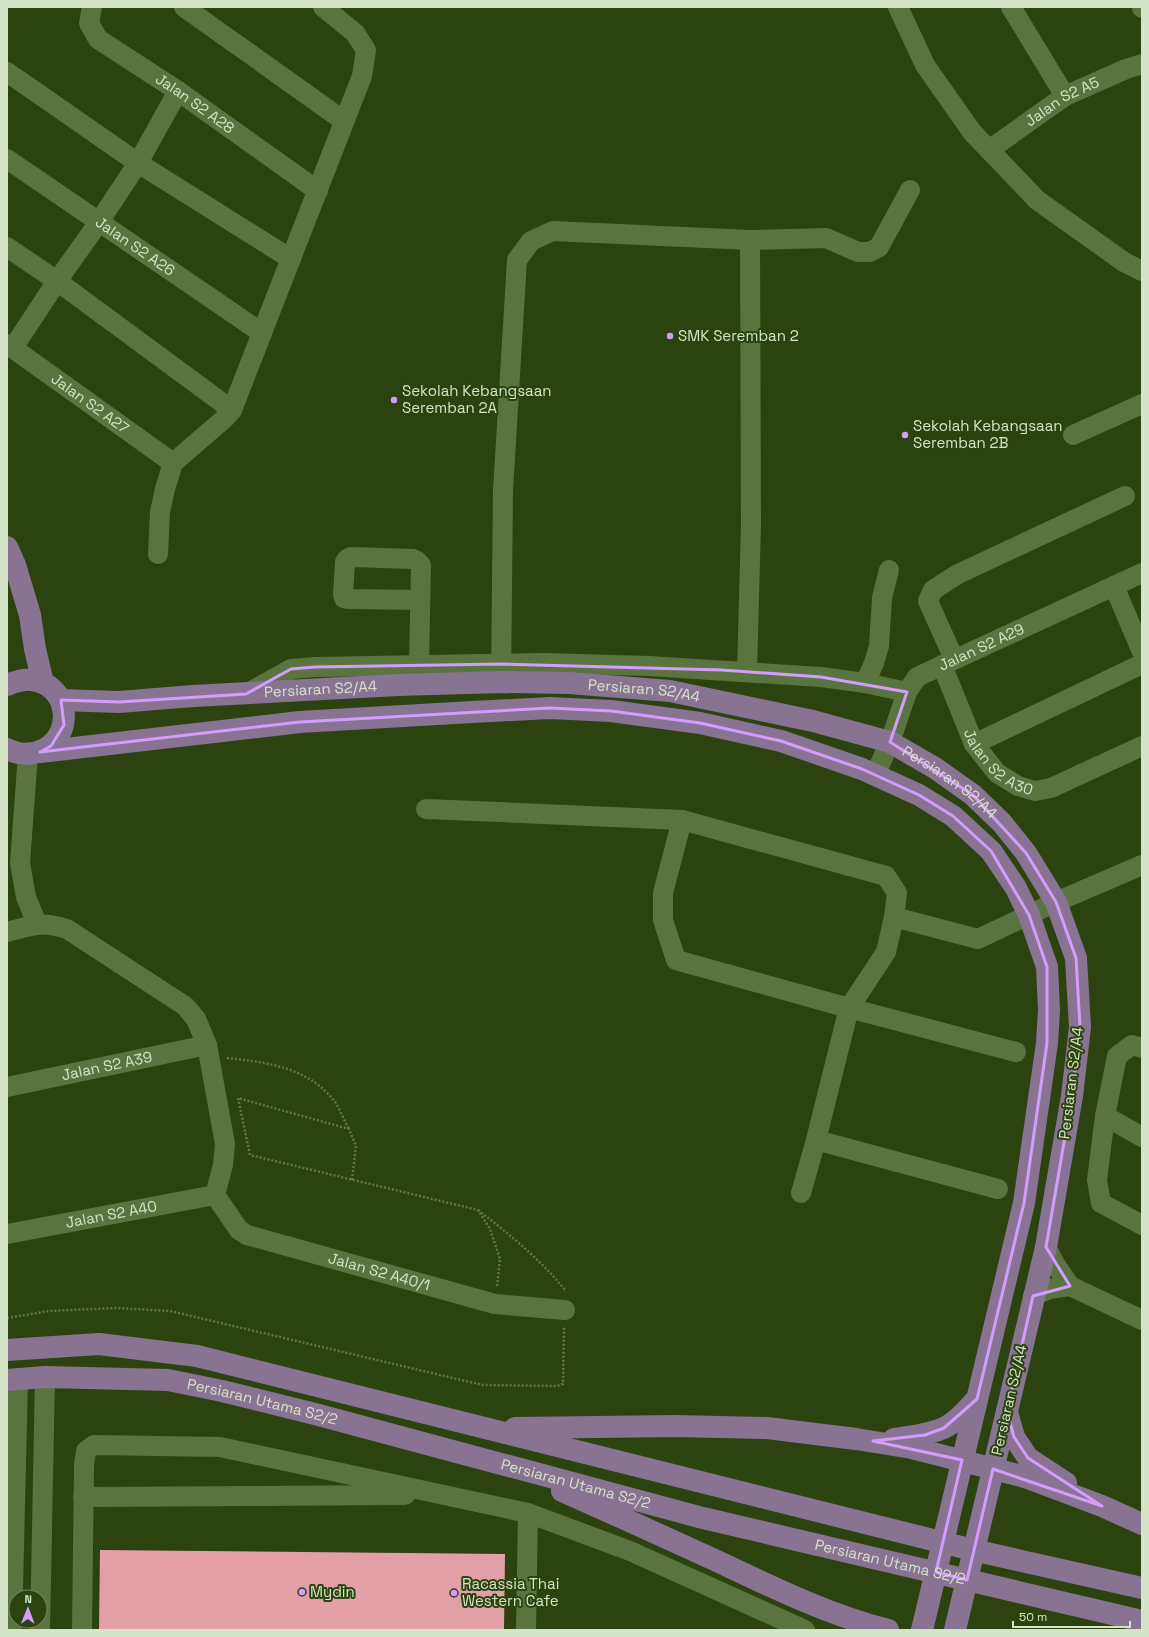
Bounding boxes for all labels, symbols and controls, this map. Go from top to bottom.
street label: Jalan S2 A28 [152,69,238,137]
street label: Jalan S2 A5 [1021,72,1102,130]
street label: Jalan S2 A26 [92,212,179,280]
place label: SMK Seremban 2 [678,326,799,345]
marker: SMK Seremban 2 [665,331,675,341]
street label: Jalan S2 A27 [48,369,133,437]
place label: Sekolah Kebangsaan Seremban 2A [402,381,552,417]
marker: Sekolah Kebangsaan Seremban 2A [389,395,399,405]
place label: Sekolah Kebangsaan Seremban 2B [913,416,1063,452]
marker: Sekolah Kebangsaan Seremban 2B [900,430,910,440]
street label: Jalan S2 A29 [935,619,1027,675]
street label: Persiaran S2/A4 [587,675,702,706]
street label: Persiaran S2/A4 [264,676,377,701]
street label: Jalan S2 A30 [960,726,1036,799]
street label: Persiaran S2/A4 [899,741,1002,822]
street label: Persiaran S2/A4 [1054,1026,1087,1140]
street label: Jalan S2 A39 [60,1047,154,1084]
street label: Jalan S2 A40 [64,1196,159,1232]
street label: Jalan S2 A40/1 [326,1248,432,1294]
street label: Persiaran S2/A4 [987,1343,1030,1457]
street label: Persiaran Utama S2/2 [186,1374,340,1429]
street label: Persiaran Utama S2/2 [499,1454,653,1513]
street label: Persiaran Utama S2/2 [813,1535,968,1588]
place label: Racassia Thai Western Cafe [462,1574,559,1610]
place label: Mydin [310,1582,355,1601]
marker: Mydin [297,1587,307,1597]
marker: Racassia Thai Western Cafe [449,1588,459,1598]
north arrow [8,1589,48,1629]
text: N [24,1592,32,1606]
scale bar [1013,1603,1130,1629]
text: 50 m [1019,1609,1047,1625]

